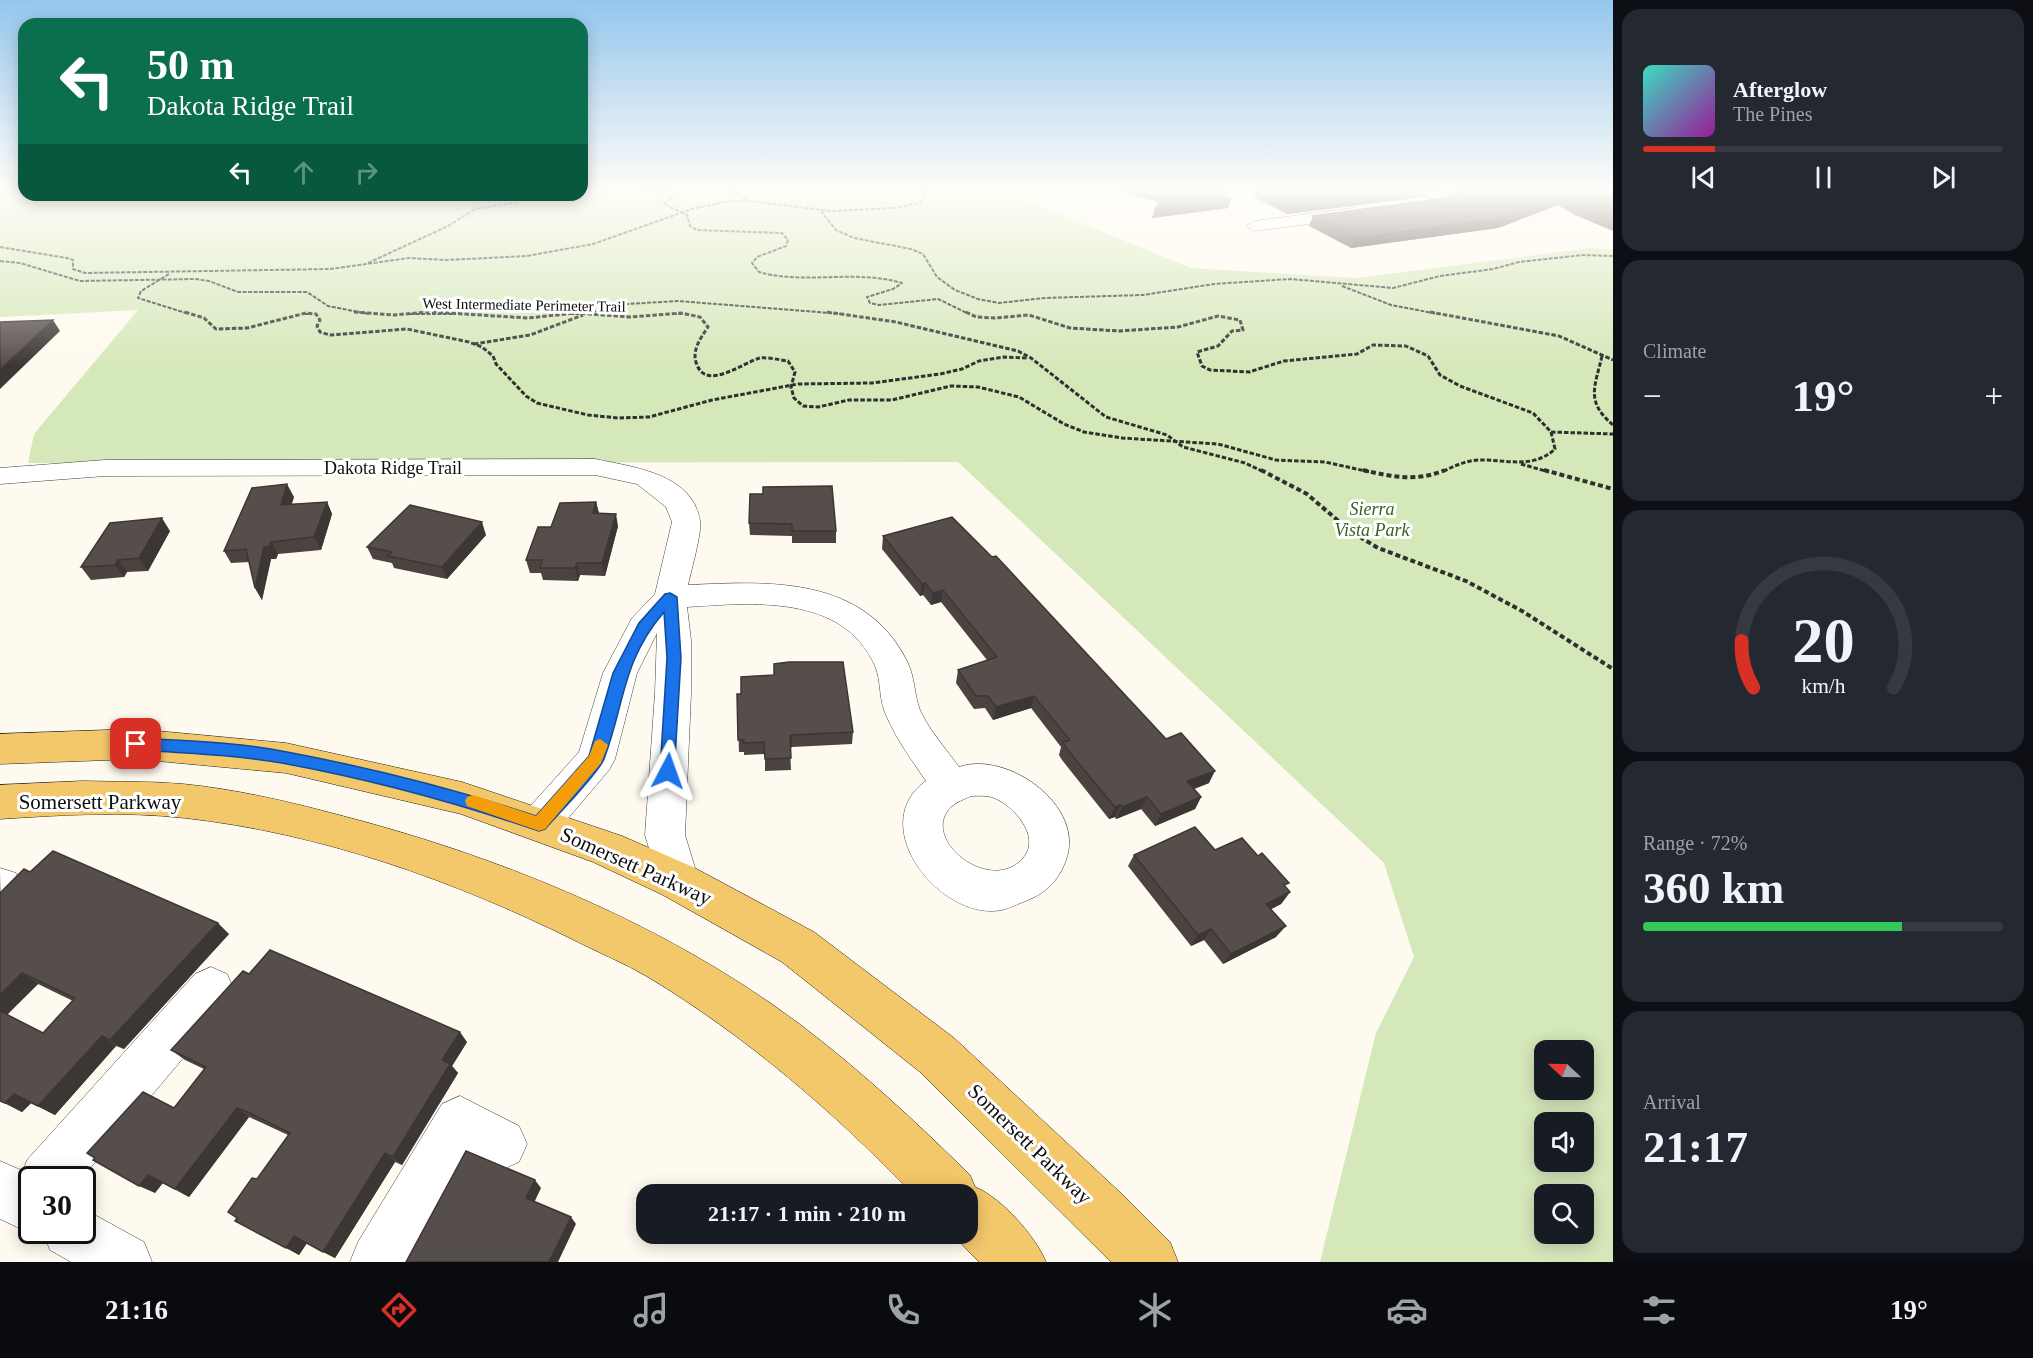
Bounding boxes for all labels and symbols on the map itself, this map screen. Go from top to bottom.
street label: West Intermediate Perimeter Trail [422,295,626,315]
street label: Dakota Ridge Trail [324,458,462,478]
park label: Sierra Vista Park [1334,499,1411,540]
pin [110,718,161,769]
position arrow [636,739,700,803]
street label: Somersett Parkway [19,790,182,814]
street label: Somersett Parkway [557,822,716,910]
north arrow [1534,1040,1594,1100]
street label: Somersett Parkway [963,1079,1097,1209]
speed limit sign: 30 [18,1166,96,1244]

